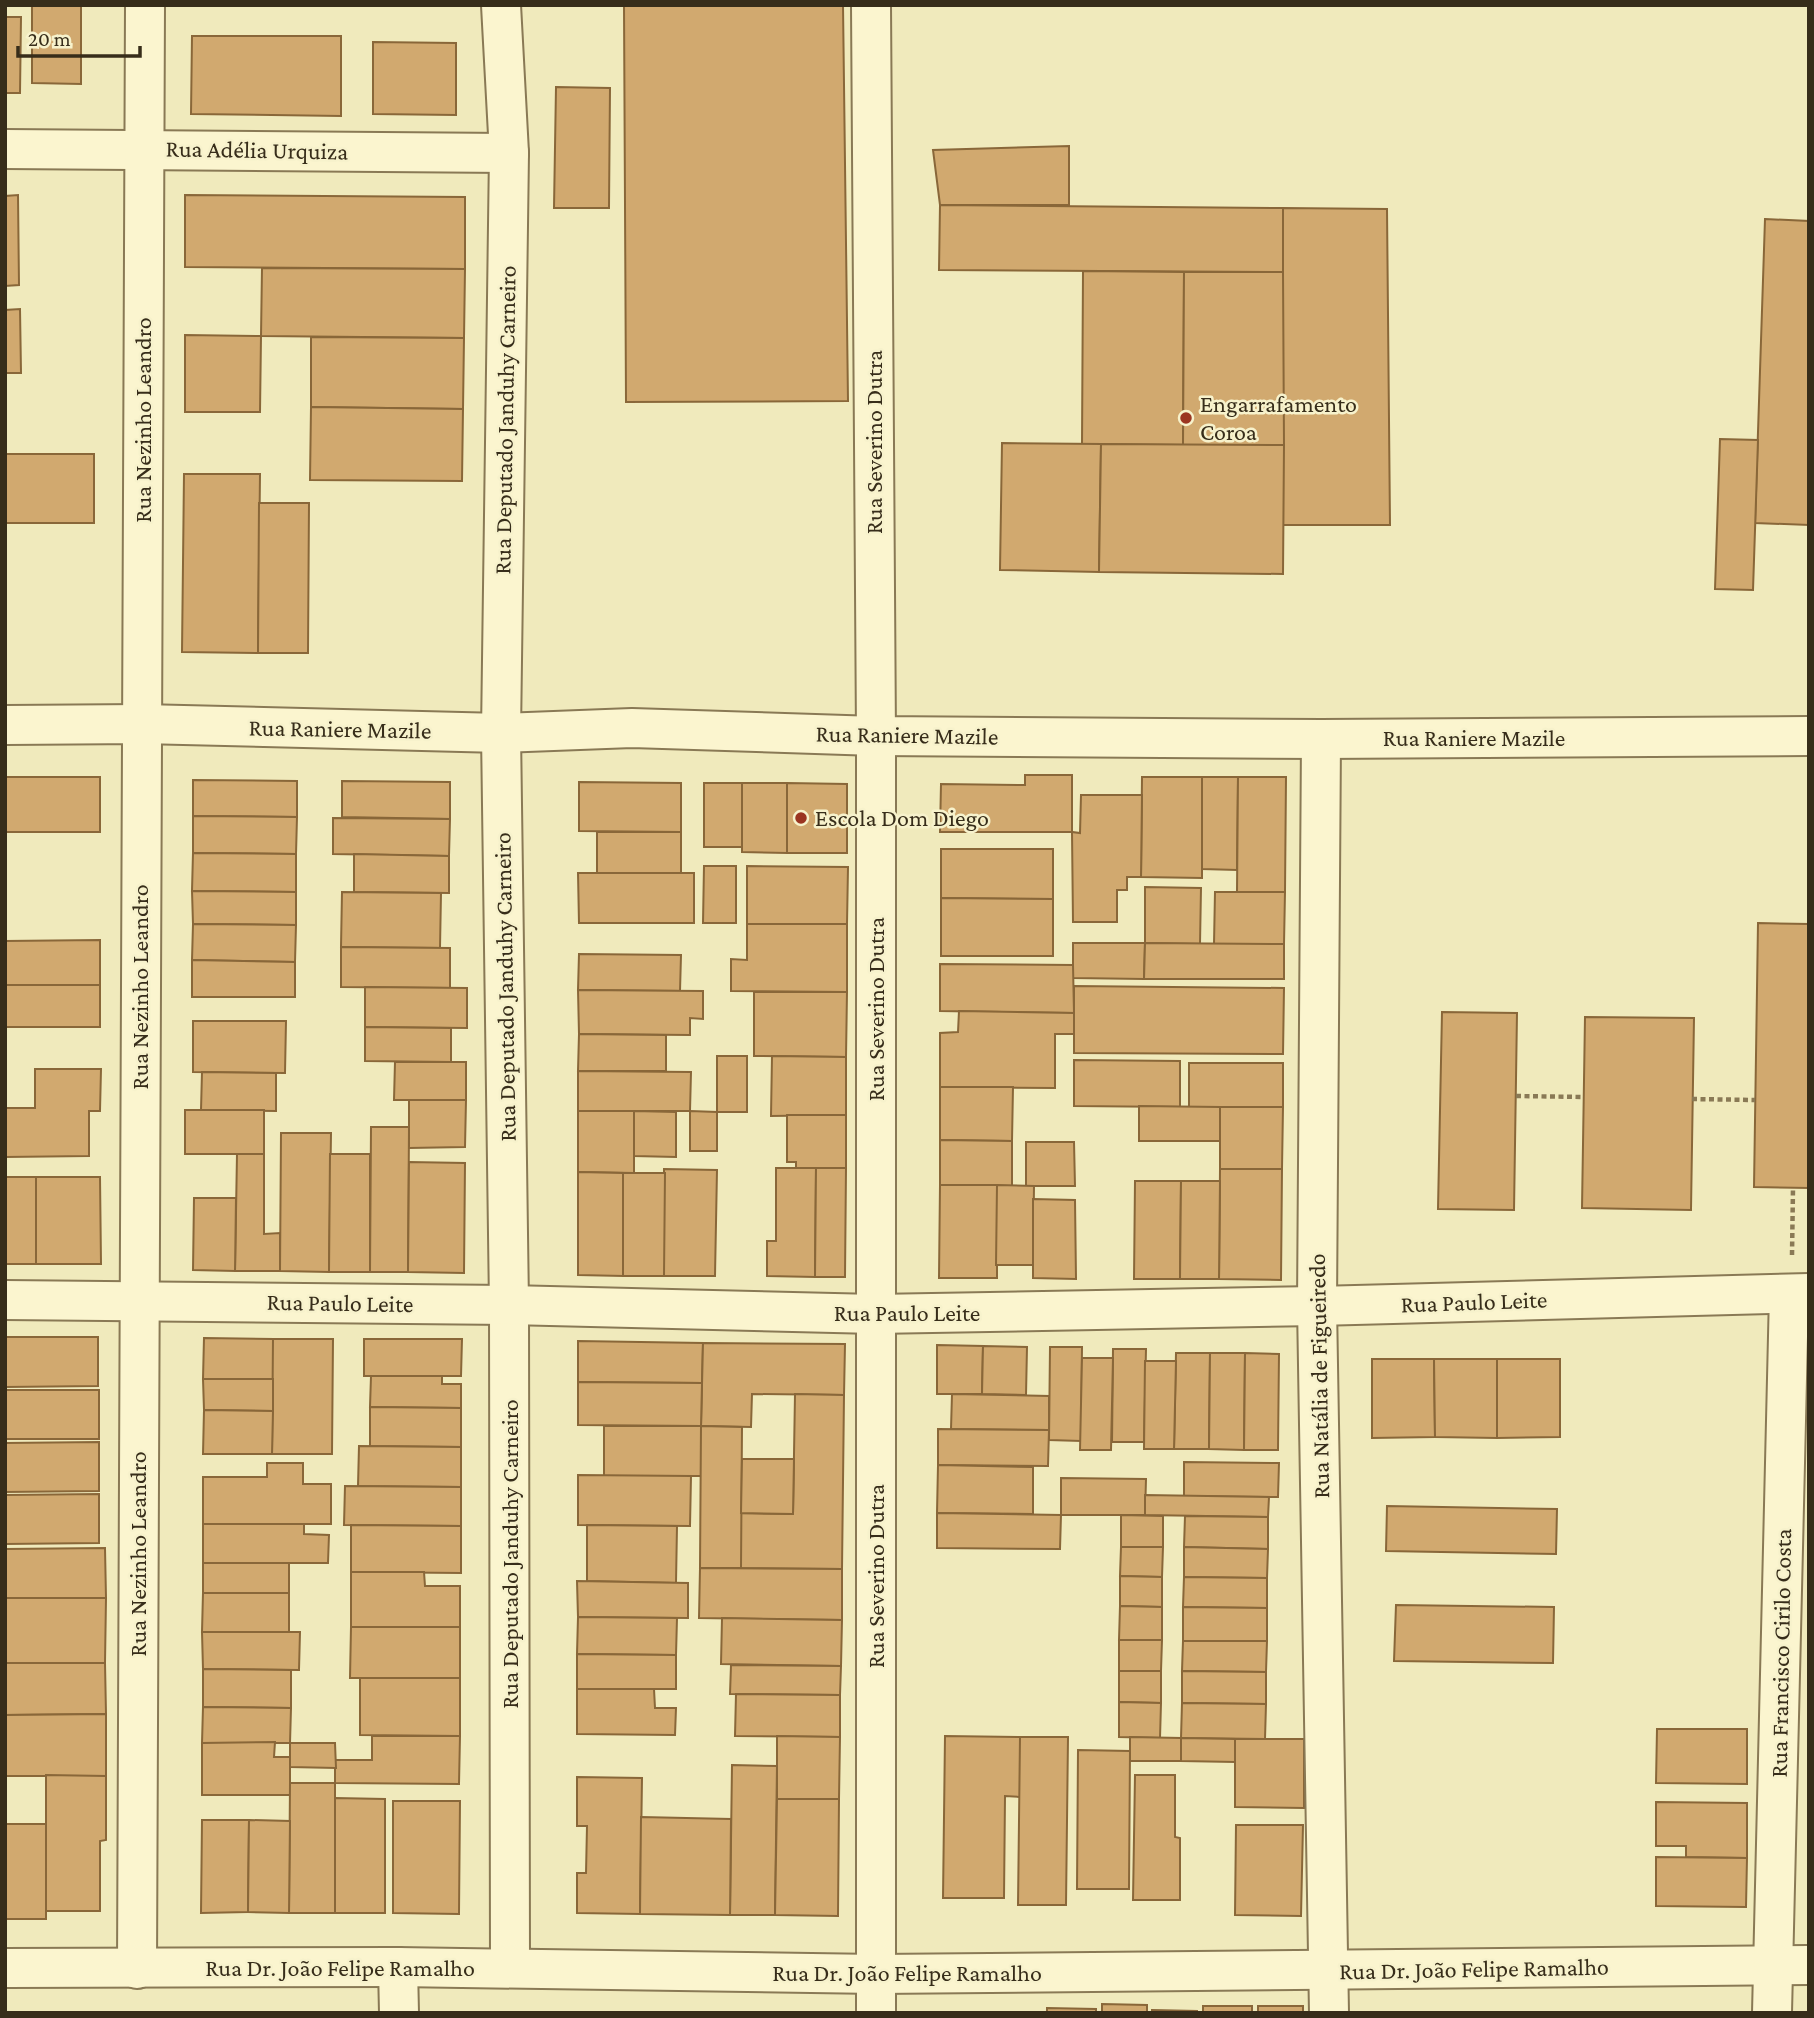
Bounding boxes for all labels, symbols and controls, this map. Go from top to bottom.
scale bar [18,14,140,58]
text: 20 m [28,27,71,51]
street label: Rua Adélia Urquiza [166,134,348,165]
street label: Rua Deputado Janduhy Carneiro [488,265,521,575]
street label: Rua Nezinho Leandro [129,317,156,523]
street label: Rua Severino Dutra [860,350,887,534]
place label: Engarrafamento Coroa [1200,390,1357,445]
marker: Engarrafamento Coroa [1178,410,1194,426]
street label: Rua Raniere Mazile [248,713,432,744]
street label: Rua Raniere Mazile [815,719,999,750]
street label: Rua Raniere Mazile [1383,724,1565,751]
place label: Escola Dom Diego [815,804,989,831]
marker: Escola Dom Diego [793,810,809,826]
street label: Rua Deputado Janduhy Carneiro [488,832,521,1142]
street label: Rua Nezinho Leandro [126,884,153,1090]
street label: Rua Severino Dutra [862,917,889,1101]
street label: Rua Natália de Figueiredo [1303,1253,1334,1499]
street label: Rua Paulo Leite [1400,1285,1548,1318]
street label: Rua Paulo Leite [266,1288,414,1317]
street label: Rua Paulo Leite [834,1299,980,1326]
street label: Rua Deputado Janduhy Carneiro [496,1399,523,1709]
street label: Rua Nezinho Leandro [124,1451,151,1657]
street label: Rua Severino Dutra [862,1484,889,1668]
street label: Rua Francisco Cirilo Costa [1765,1528,1796,1778]
street label: Rua Dr. João Felipe Ramalho [1339,1953,1609,1984]
street label: Rua Dr. João Felipe Ramalho [205,1954,475,1981]
street label: Rua Dr. João Felipe Ramalho [772,1959,1042,1986]

